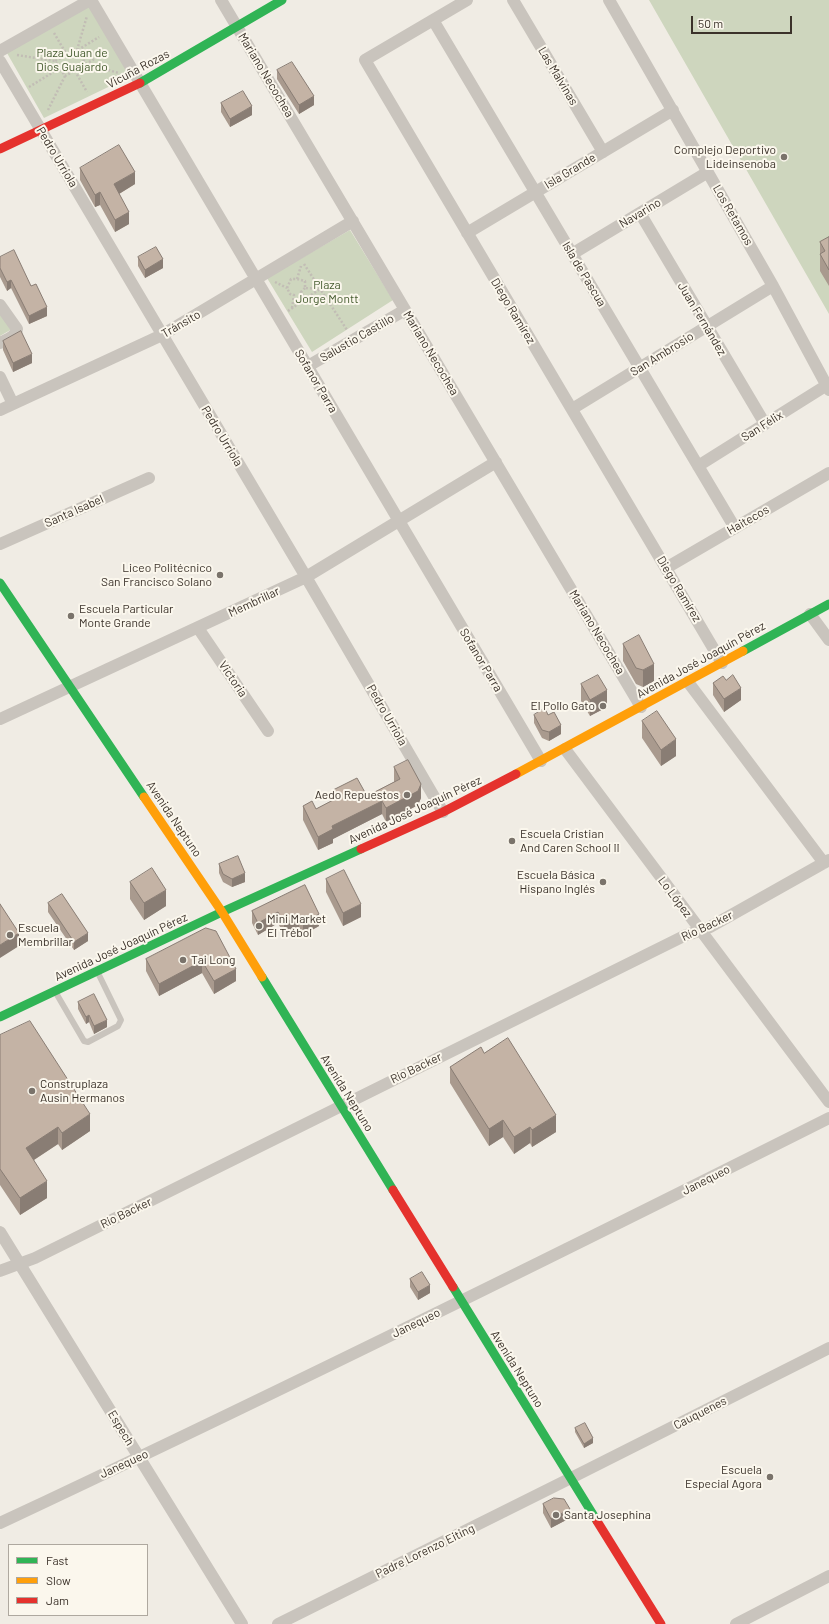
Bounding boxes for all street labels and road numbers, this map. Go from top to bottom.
street label: Mariano Necochea [235,30,297,120]
street label: Las Malvinas [535,44,581,108]
street label: Vicuña Rozas [104,46,172,92]
street label: Pedro Urriola [33,124,81,190]
street label: Isla Grande [542,150,598,192]
street label: Los Retamos [710,182,756,248]
street label: Navarino [616,195,664,231]
street label: Isla de Pascua [559,239,609,309]
street label: Diego Ramírez [488,275,538,347]
street label: Juan Fernández [675,280,729,358]
street label: Tránsito [159,307,203,341]
street label: Mariano Necochea [400,308,462,398]
street label: Salustio Castillo [317,311,397,365]
street label: San Ambrosio [628,329,696,379]
street label: Sofanor Parra [291,347,341,415]
street label: Pedro Urriola [198,403,246,469]
street label: San Félix [739,408,785,444]
street label: Santa Isabel [42,492,106,530]
street label: Haitecos [724,502,772,538]
street label: Diego Ramírez [654,553,704,625]
street label: Membrillar [226,584,282,620]
street label: Mariano Necochea [566,587,628,677]
street label: Avenida José Joaquín Pérez [634,619,768,701]
street label: Sofanor Parra [456,626,506,694]
street label: Victoria [216,658,250,700]
street label: Pedro Urriola [364,682,410,748]
street label: Avenida José Joaquín Pérez [346,773,484,847]
street label: Avenida Neptuno [143,778,205,860]
street label: Lo López [655,874,695,920]
street label: Río Backer [679,908,735,944]
street label: Avenida José Joaquín Pérez [52,910,190,984]
street label: Río Backer [388,1049,444,1087]
street label: Avenida Neptuno [317,1052,377,1134]
street label: Janequeo [680,1162,732,1198]
street label: Río Backer [98,1194,154,1232]
street label: Janequeo [390,1305,442,1341]
street label: Avenida Neptuno [487,1328,547,1410]
street label: Cauquenes [671,1393,729,1433]
street label: Espech [105,1408,137,1448]
street label: Janequeo [97,1447,151,1481]
street label: Padre Lorenzo Eiting [373,1521,477,1581]

